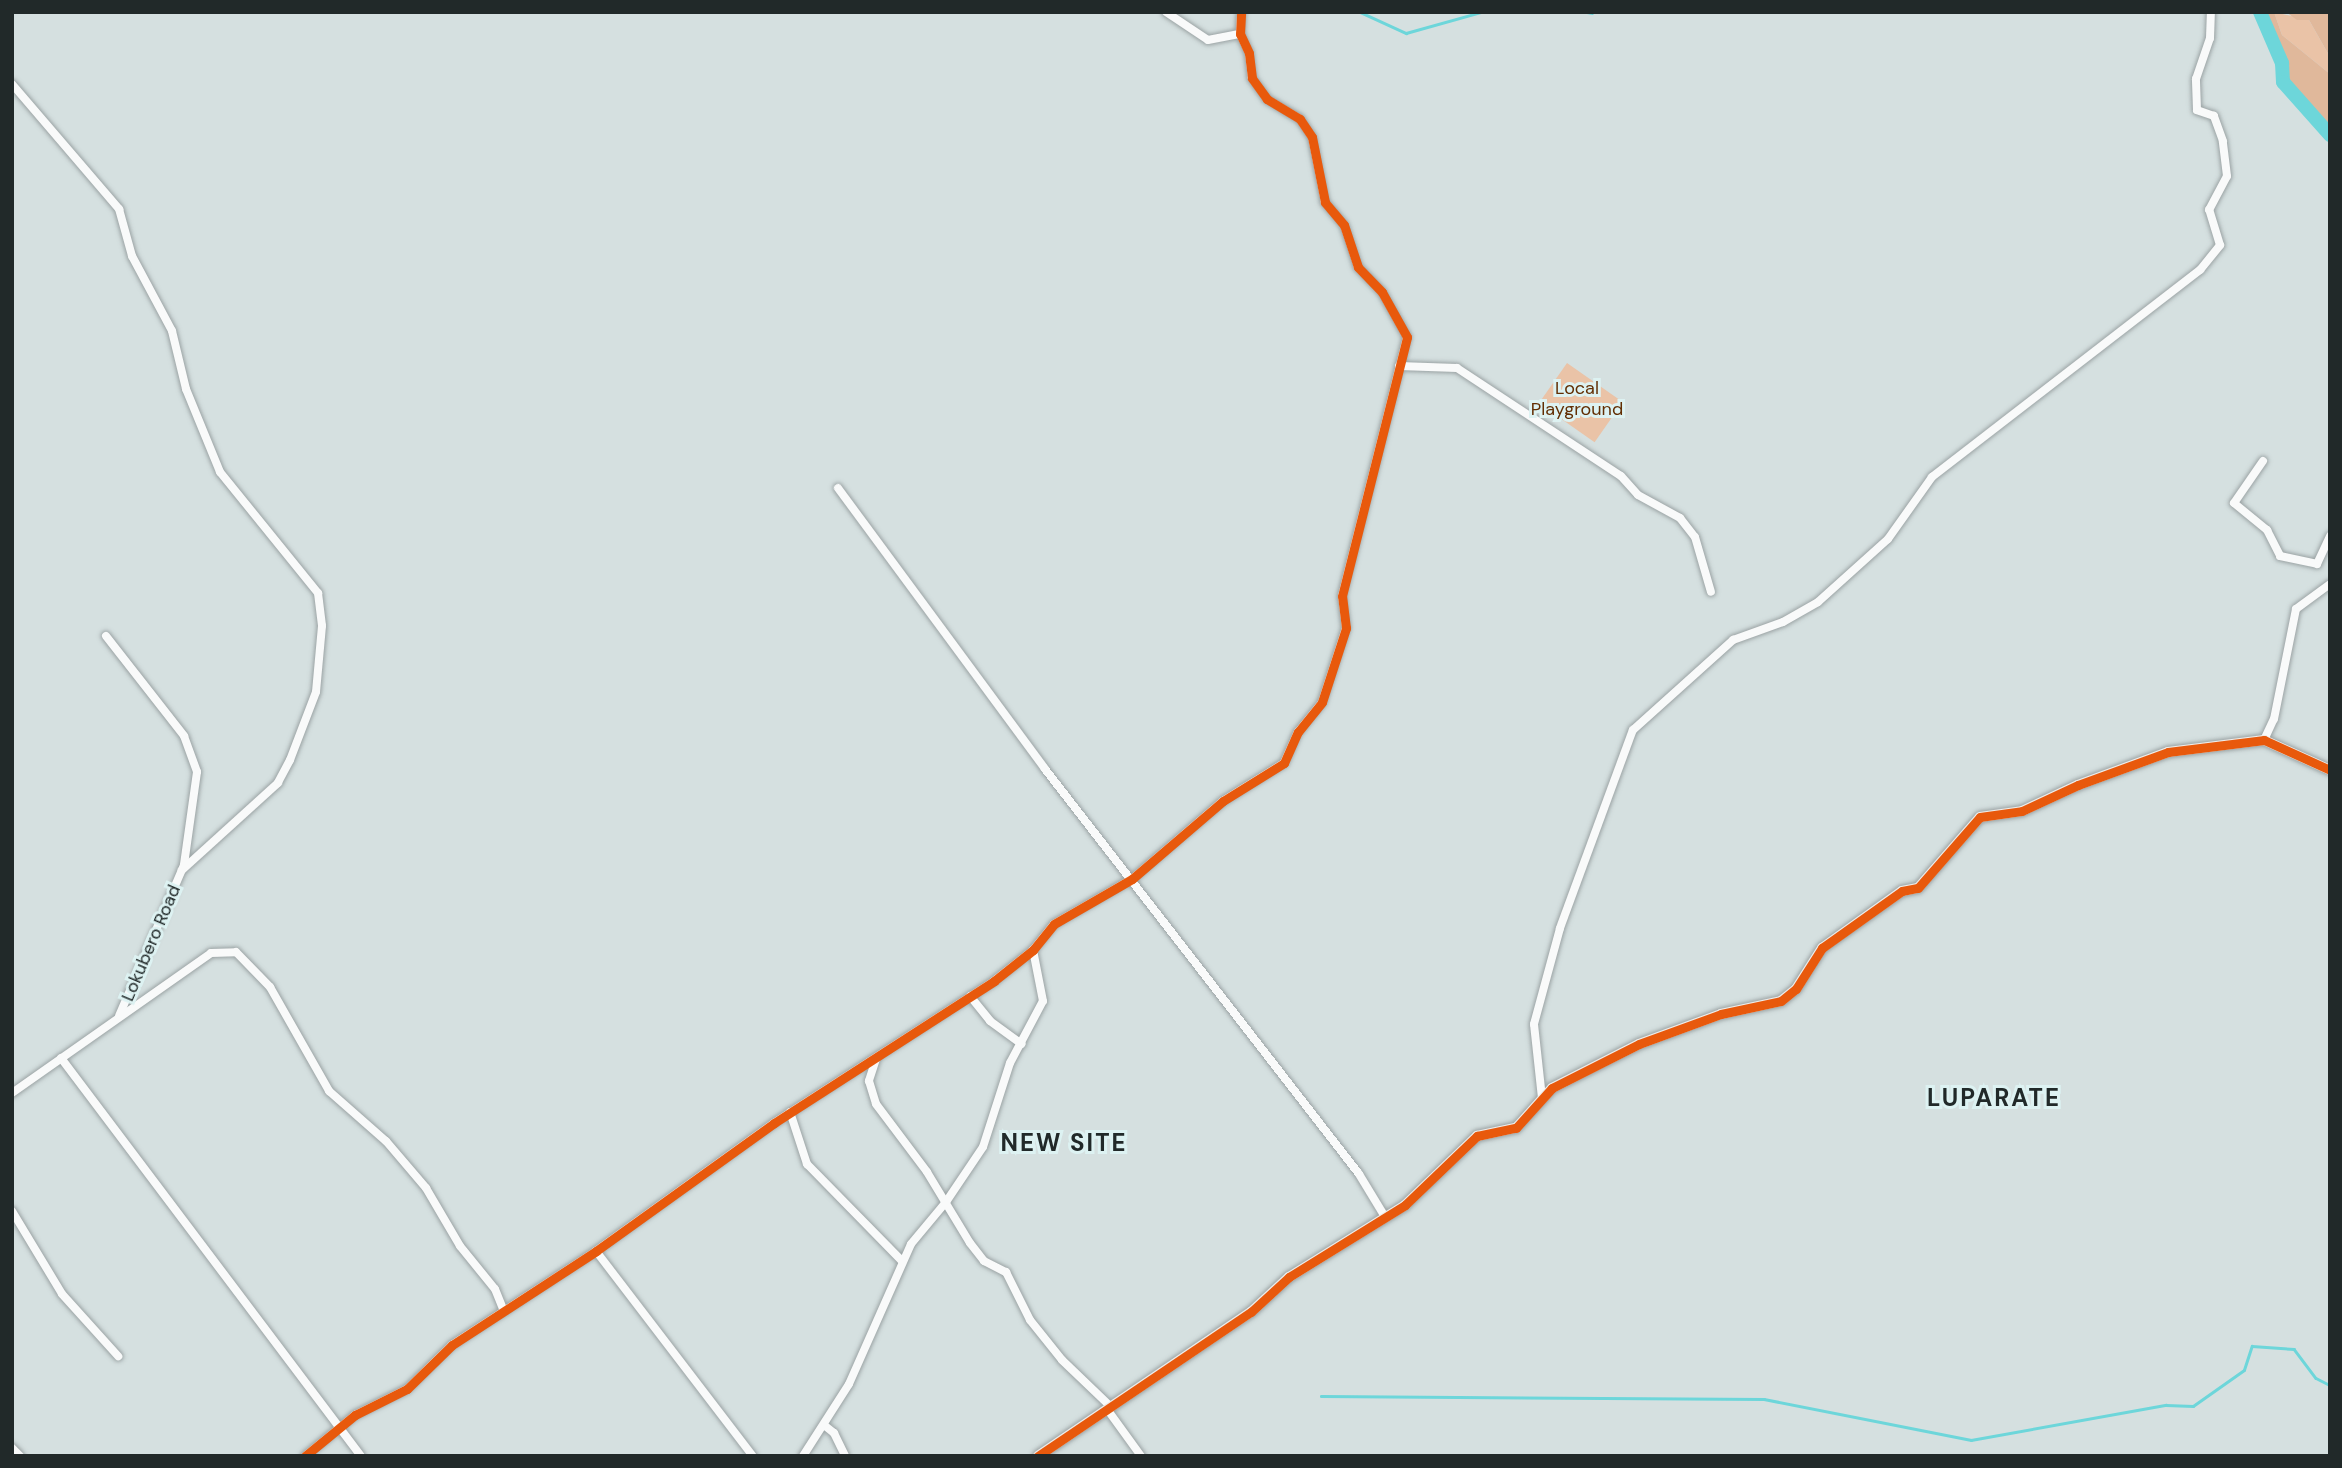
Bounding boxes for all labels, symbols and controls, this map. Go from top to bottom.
park label: Local Playground [1531,378,1623,420]
street label: Lokubero Road [117,882,185,1004]
district label: LUPARATE [1928,1084,2060,1112]
district label: NEW SITE [1002,1129,1126,1157]

